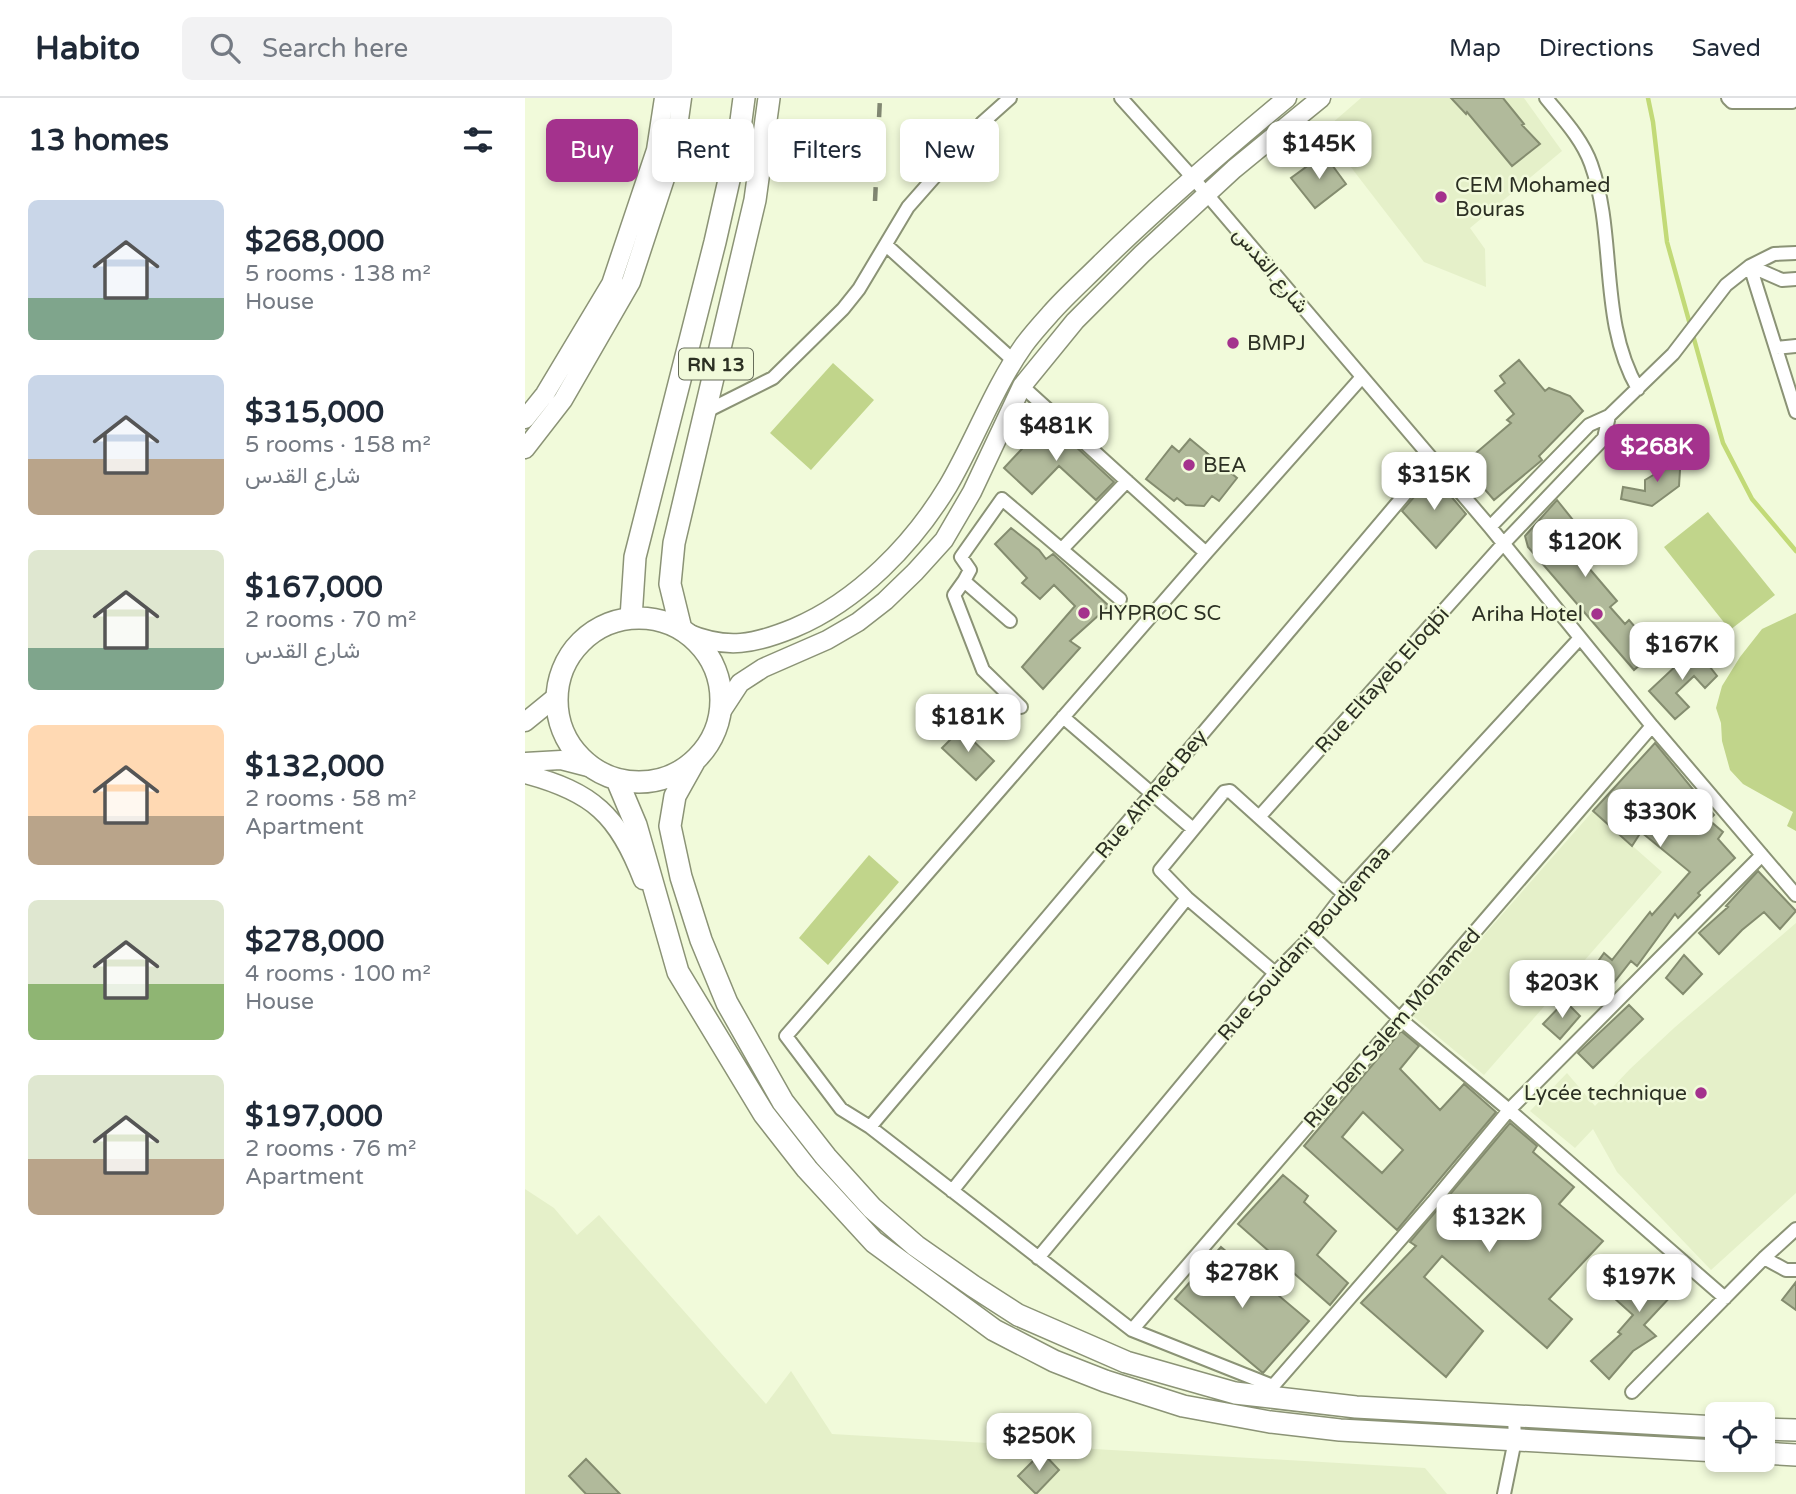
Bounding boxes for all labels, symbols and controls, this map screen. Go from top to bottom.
search box [182,17,672,80]
text: Habito [35,29,140,68]
icon: search [206,29,244,67]
text: Search here [262,33,408,64]
text: Map [1449,34,1501,63]
text: Directions [1539,34,1654,63]
text: Saved [1692,34,1761,63]
chip: Buy [546,119,638,182]
chip: Rent [652,119,754,182]
chip: Filters [768,119,886,182]
chip: New [900,119,999,182]
icon: filters [459,121,497,159]
text: 13 homes [28,122,169,159]
pin: $145K [1270,122,1368,181]
text: $145K [1283,130,1355,158]
place label: CEM Mohamed Bouras [1455,173,1611,222]
marker: CEM Mohamed Bouras [1433,189,1449,205]
street label: شارع القدس [1227,222,1314,319]
text: $268,000 [245,223,384,260]
icon: home [84,228,168,312]
text: 5 rooms · 138 m² [245,260,431,288]
text: House [245,288,314,316]
place label: BMPJ [1247,331,1306,356]
marker: BMPJ [1225,335,1241,351]
road number: RN 13 [679,348,753,380]
text: $315,000 [245,394,384,431]
icon: home [84,403,168,487]
pin: $481K [1007,404,1105,463]
text: $481K [1020,412,1092,440]
pin: $268K [1608,424,1706,484]
text: 5 rooms · 158 m² [245,431,431,459]
text: $268K [1621,433,1693,461]
pin: $315K [1385,452,1483,512]
place label: BEA [1203,453,1247,478]
marker: BEA [1181,457,1197,473]
text: $315K [1398,461,1470,489]
text: شارع القدس [245,462,360,490]
pin: $120K [1536,519,1634,579]
text: $120K [1549,528,1621,556]
text: $167,000 [245,569,383,606]
icon: home [84,578,168,662]
place label: HYPROC SC [1098,601,1221,626]
street label: Rue Eltayeb Eloqbi [1310,602,1455,759]
place label: Ariha Hotel [1471,602,1583,627]
marker: HYPROC SC [1076,605,1092,621]
text: 2 rooms · 70 m² [245,606,416,634]
marker: Ariha Hotel [1589,606,1605,622]
pin: $167K [1633,622,1731,682]
text: $167K [1646,631,1718,659]
text: شارع القدس [245,637,360,665]
pin: $181K [919,694,1017,754]
text: $181K [932,703,1004,731]
street label: Rue Ahmed Bey [1090,725,1213,864]
text: $132,000 [245,748,384,785]
icon: home [84,753,168,837]
text: 2 rooms · 58 m² [245,785,416,813]
pin: $330K [1611,790,1709,849]
text: $330K [1624,798,1696,826]
text: Apartment [245,813,364,841]
street label: Rue Souidani Boudjemaa [1213,841,1396,1046]
text: $278,000 [245,923,384,960]
street label: Rue ben Salem Mohamed [1299,923,1486,1133]
icon: home [84,928,168,1012]
text: 4 rooms · 100 m² [245,960,431,988]
pin: $203K [1513,960,1611,1020]
text: $203K [1526,969,1598,997]
text: House [245,988,314,1016]
place label: Lycée technique [1524,1081,1687,1106]
marker: Lycée technique [1693,1085,1709,1101]
text: $197,000 [245,1098,383,1135]
icon: home [84,1103,168,1187]
text: 2 rooms · 76 m² [245,1135,416,1163]
text: Apartment [245,1163,364,1191]
pin: $132K [1440,1194,1538,1254]
text: $132K [1453,1203,1525,1231]
pin: $278K [1193,1250,1291,1310]
pin: $197K [1590,1254,1688,1314]
text: $278K [1206,1259,1278,1287]
text: $197K [1603,1263,1675,1291]
map controls [1705,1402,1775,1472]
button: locate [1705,1402,1775,1472]
pin: $250K [990,1414,1088,1473]
text: $250K [1003,1422,1075,1450]

